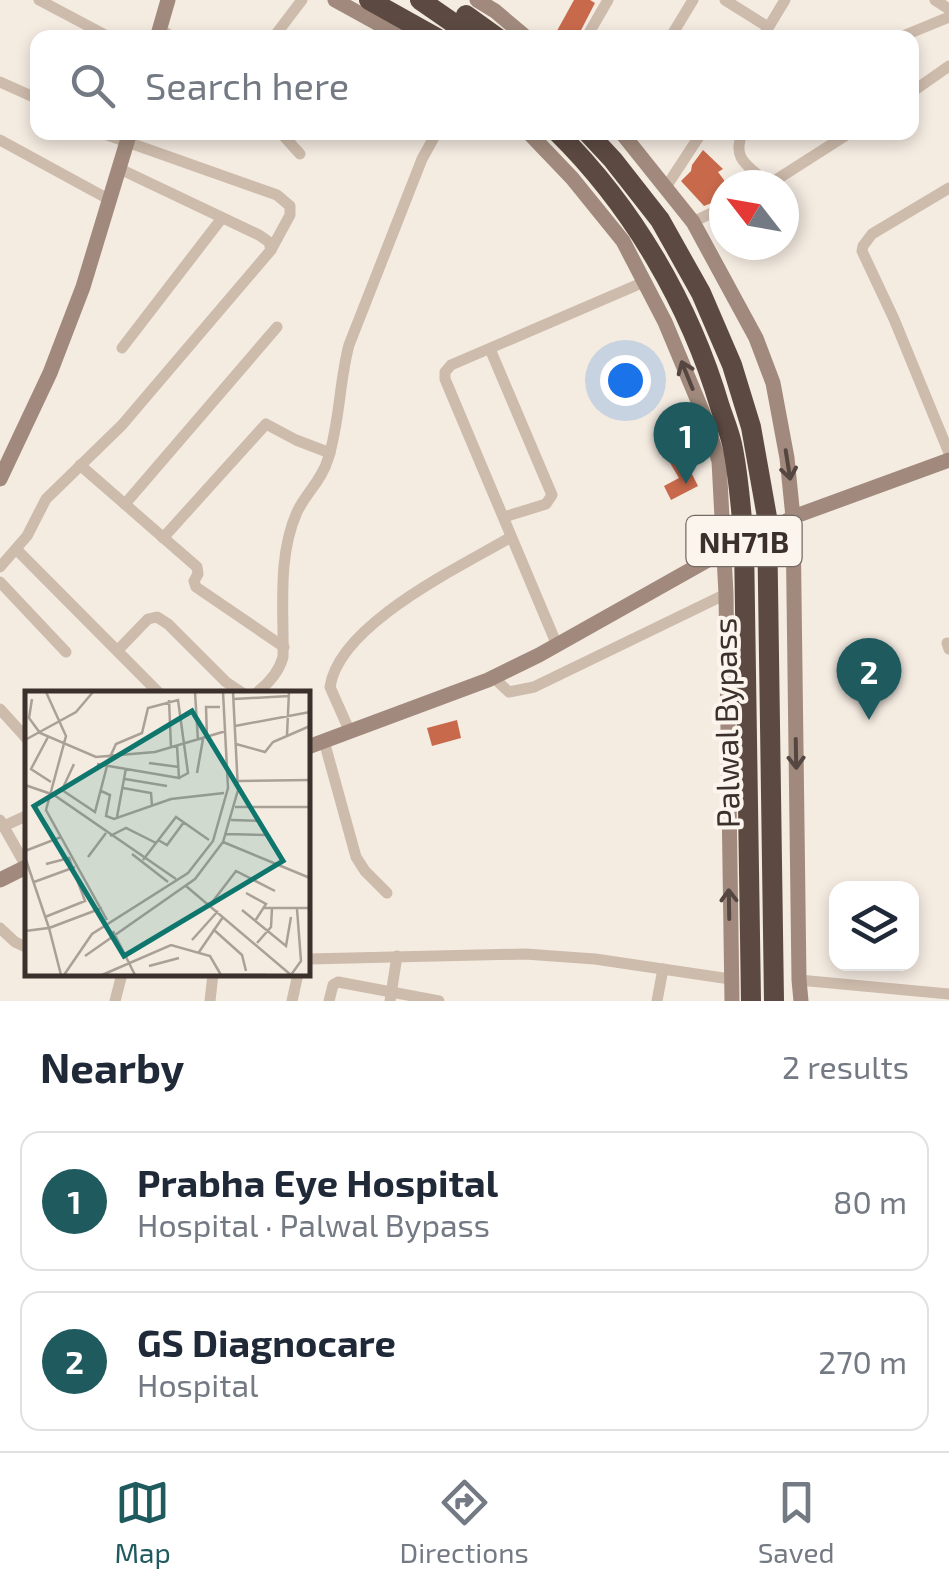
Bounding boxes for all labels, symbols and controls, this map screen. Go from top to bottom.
search box [30,30,919,140]
icon: search [65,58,120,113]
text: Search here [145,62,349,108]
north arrow [709,170,799,260]
your location [600,355,651,406]
one-way arrow [677,360,695,390]
pin: 1 [654,402,718,484]
one-way arrow [779,448,797,480]
road number: NH71B [686,516,802,566]
street label: Palwal Bypass [704,617,746,829]
pin: 2 [836,638,902,720]
inset map [25,691,310,976]
one-way arrow [786,738,806,770]
map controls [829,881,919,971]
button: layers [829,881,919,971]
one-way arrow [720,888,738,920]
text: Nearby [40,1041,184,1091]
text: 2 results [782,1047,909,1085]
text: Prabha Eye Hospital [137,1159,498,1205]
text: 1 [68,1182,81,1220]
text: 80 m [833,1182,907,1220]
text: Hospital · Palwal Bypass [137,1205,490,1243]
text: GS Diagnocare [137,1319,396,1365]
text: 2 [65,1342,84,1380]
text: 270 m [818,1342,907,1380]
text: Hospital [137,1365,259,1403]
tab: Map [114,1475,171,1569]
tab: Directions [400,1475,529,1569]
tab: Saved [758,1475,835,1569]

